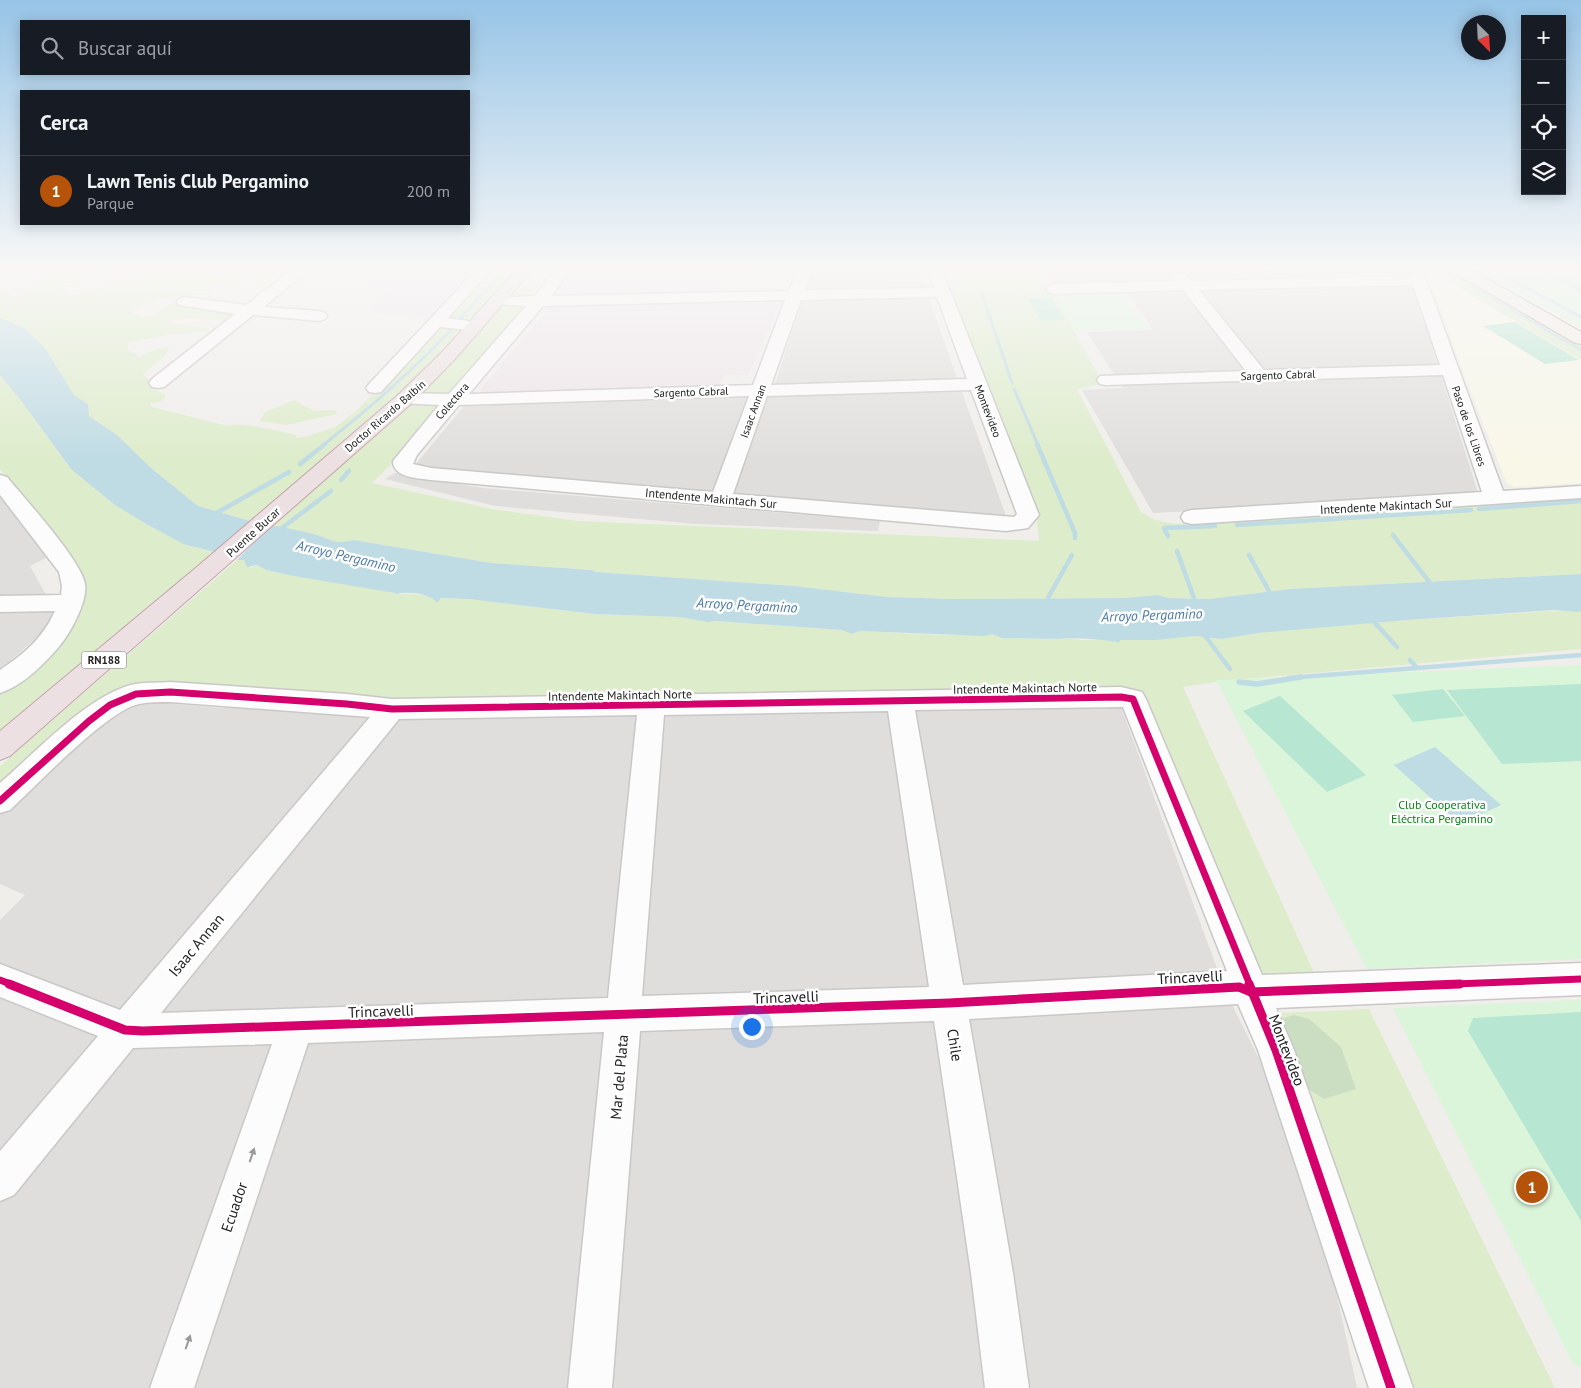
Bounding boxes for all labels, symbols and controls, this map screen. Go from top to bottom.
north arrow [1461,15,1506,60]
map controls [1521,15,1566,195]
button: + [1521,15,1566,60]
search box [20,20,470,75]
icon: search [38,34,66,62]
text: Buscar aquí [78,36,172,60]
button: − [1521,60,1566,105]
button: locate [1521,105,1566,150]
text: Cerca [40,109,89,136]
button: layers [1521,150,1566,195]
text: Lawn Tenis Club Pergamino [87,169,309,193]
text: 1 [51,181,61,201]
text: 200 m [407,181,450,201]
text: Parque [87,193,134,213]
street label: Sargento Cabral [1240,367,1316,383]
street label: Doctor Ricardo Balbín [342,377,428,455]
street label: Colectora [432,380,472,422]
street label: Isaac Annan [737,382,769,440]
street label: Montevideo [972,383,1004,439]
street label: Sargento Cabral [653,384,729,400]
street label: Paso de los Libres [1449,384,1489,468]
street label: Intendente Makintach Sur [645,485,777,511]
street label: Intendente Makintach Sur [1320,495,1452,517]
street label: Puente Bucar [223,504,283,560]
water label: Arroyo Pergamino [294,536,397,576]
water label: Arroyo Pergamino [695,593,798,617]
water label: Arroyo Pergamino [1100,604,1203,626]
road number: RN188 [82,652,126,668]
street label: Intendente Makintach Norte [953,679,1097,697]
street label: Intendente Makintach Norte [548,686,692,704]
park label: Club Cooperativa Eléctrica Pergamino [1391,797,1493,826]
street label: Isaac Annan [164,910,228,980]
street label: Trincavelli [1157,966,1223,988]
street label: Trincavelli [753,986,819,1008]
street label: Trincavelli [348,1000,414,1022]
street label: Montevideo [1265,1012,1309,1088]
your location [739,1014,765,1040]
street label: Chile [943,1027,967,1063]
street label: Mar del Plata [606,1034,632,1120]
one-way arrow [248,1147,256,1162]
pin: 1 [1516,1168,1548,1206]
street label: Ecuador [217,1180,251,1234]
one-way arrow [184,1334,192,1349]

